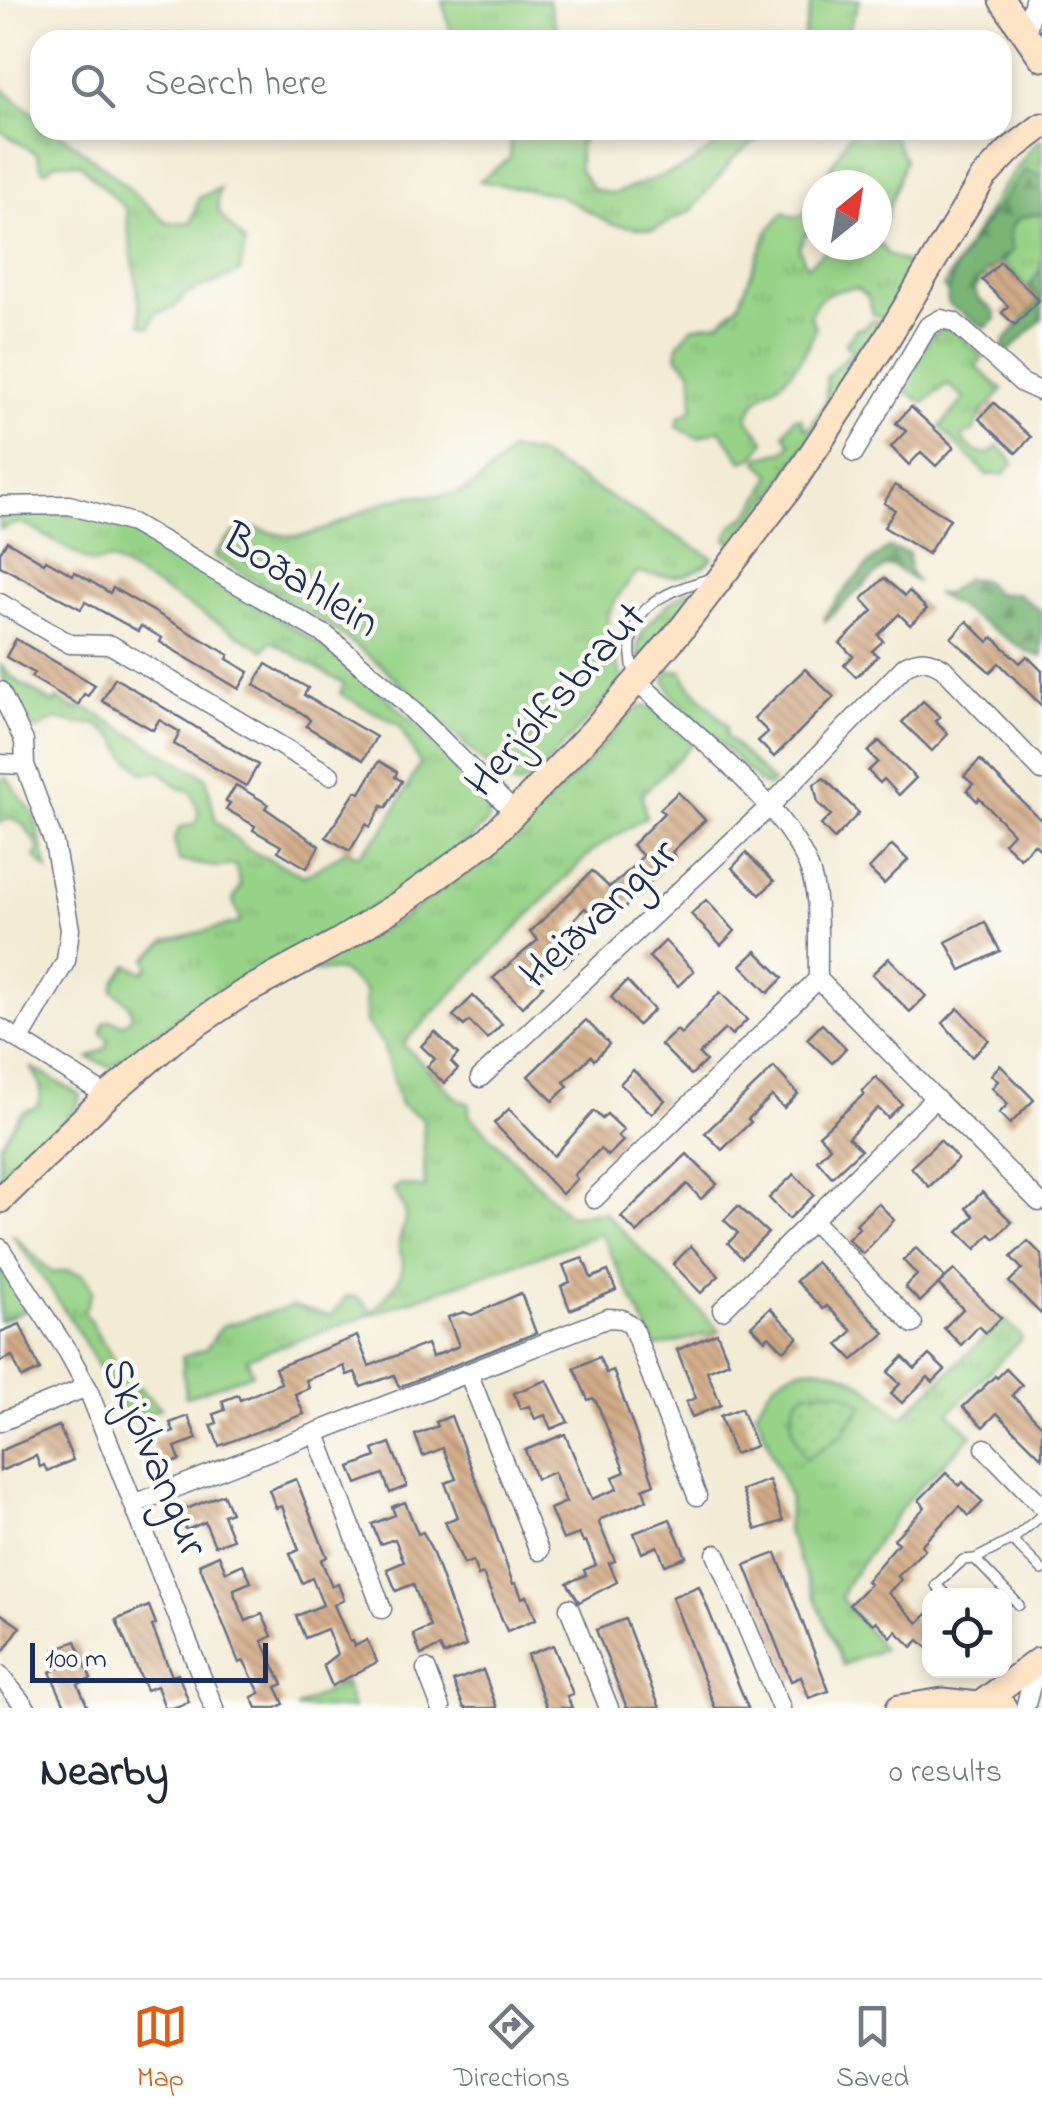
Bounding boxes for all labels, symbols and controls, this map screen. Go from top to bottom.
search box [30,30,1012,140]
text: Search here [145,57,327,113]
icon: search [65,58,120,113]
north arrow [802,170,892,260]
street label: Boðahlein [207,507,392,657]
street label: Herjólfsbraut [450,588,664,814]
street label: Heiðvangur [506,824,695,1007]
street label: Skjólvangur [81,1348,225,1568]
map controls [922,1588,1012,1678]
button: locate [922,1588,1012,1678]
scale bar [30,1638,268,1682]
text: 100 m [45,1640,107,1681]
text: Nearby [40,1743,168,1804]
text: 0 results [889,1750,1002,1797]
tab: Map [133,1999,188,2100]
tab: Directions [454,1999,570,2100]
tab: Saved [836,1999,909,2100]

